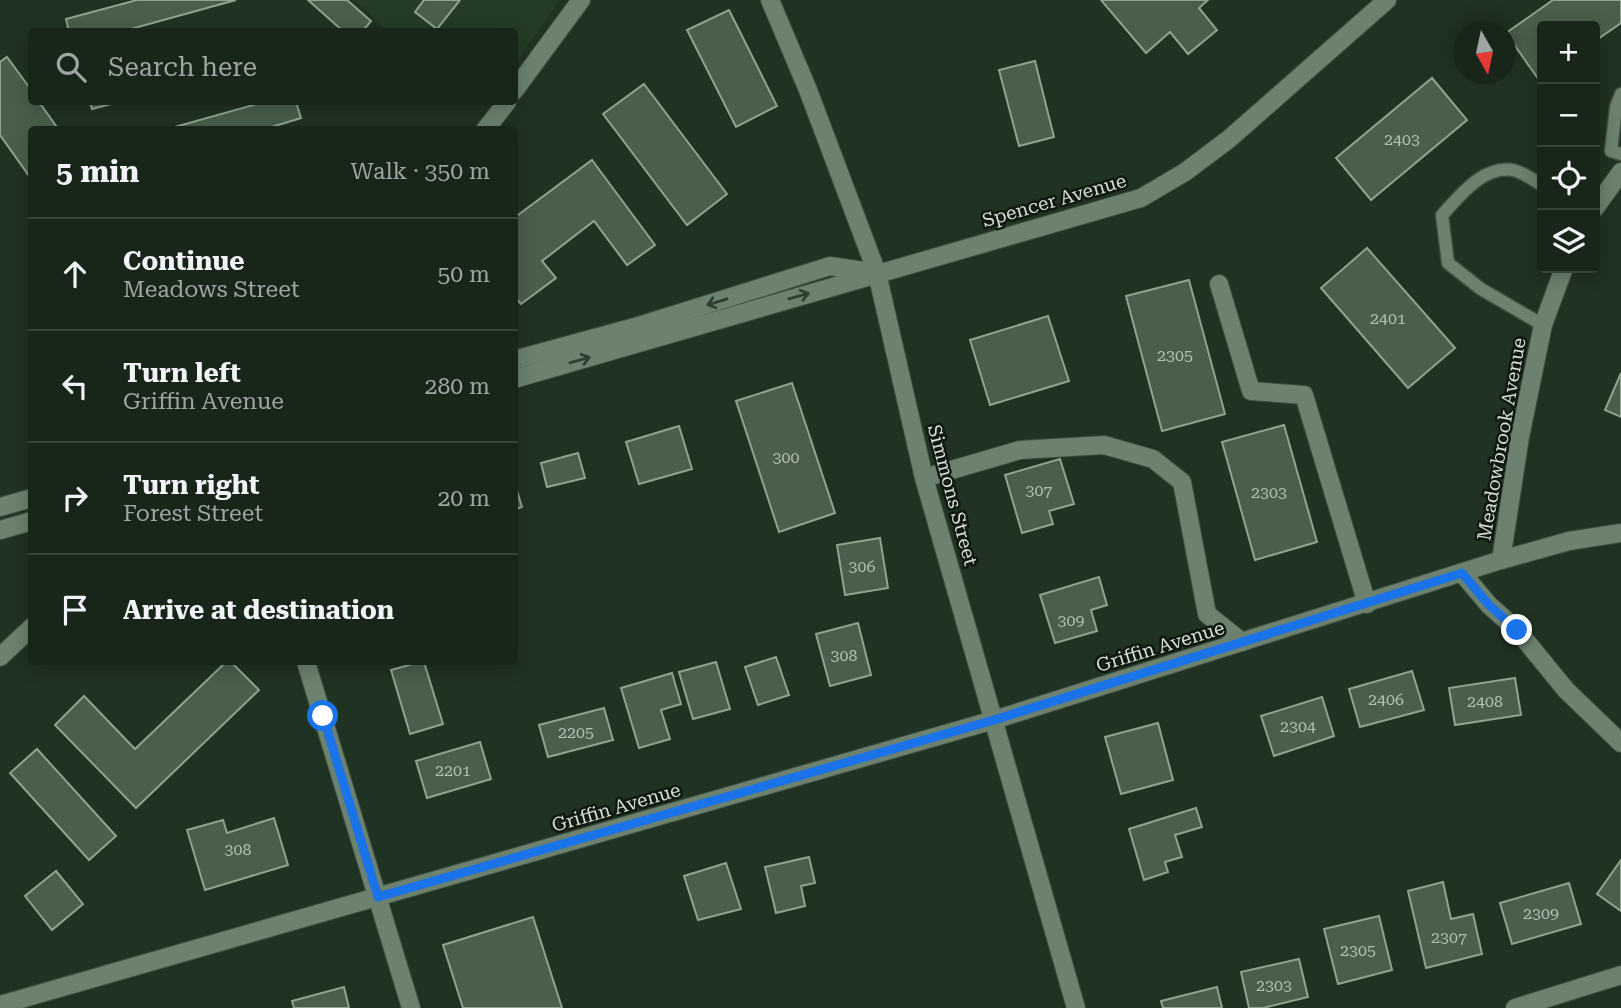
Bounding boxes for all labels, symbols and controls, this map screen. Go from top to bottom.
north arrow [1453,21,1516,84]
map controls [1537,21,1600,273]
button: + [1537,21,1600,84]
search box [28,28,518,105]
icon: search [52,48,90,86]
text: Search here [108,52,257,82]
button: − [1537,84,1600,147]
house number: 2403 [1384,130,1420,149]
button: locate [1537,147,1600,210]
text: 5 min [56,154,139,189]
text: Walk · 350 m [351,158,490,185]
street label: Spencer Avenue [979,169,1129,232]
button: layers [1537,210,1600,273]
text: Continue [123,246,245,276]
icon: ahead [56,255,94,293]
text: 50 m [437,261,490,288]
text: Meadows Street [123,276,299,303]
one-way arrow [787,289,809,302]
one-way arrow [706,296,728,309]
house number: 2401 [1370,309,1406,328]
street label: Meadowbrook Avenue [1472,336,1531,542]
house number: 2305 [1157,346,1193,365]
one-way arrow [569,352,591,365]
text: Turn left [123,358,241,388]
icon: left [56,367,94,405]
text: 280 m [425,373,490,400]
text: Griffin Avenue [123,388,284,415]
street label: Simmons Street [923,422,982,568]
house number: 300 [773,448,799,467]
text: Turn right [123,470,259,500]
icon: right [56,479,94,517]
house number: 307 [1026,481,1052,500]
house number: 2303 [1251,483,1287,502]
text: 20 m [437,485,490,512]
text: Forest Street [123,500,263,527]
house number: 306 [849,557,875,576]
icon: arrive [56,591,94,629]
text: Arrive at destination [123,595,394,625]
house number: 309 [1058,611,1084,630]
route end [1501,614,1532,645]
street label: Griffin Avenue [1093,616,1227,677]
house number: 308 [831,646,857,665]
house number: 2406 [1368,690,1404,709]
house number: 2408 [1467,692,1503,711]
route start [307,700,338,731]
house number: 2304 [1280,717,1316,736]
house number: 2205 [558,723,594,742]
house number: 2201 [435,761,471,780]
street label: Griffin Avenue [549,778,683,837]
house number: 308 [225,840,251,859]
house number: 2309 [1523,904,1559,923]
house number: 2307 [1431,928,1467,947]
house number: 2305 [1340,941,1376,960]
house number: 2303 [1256,976,1292,995]

